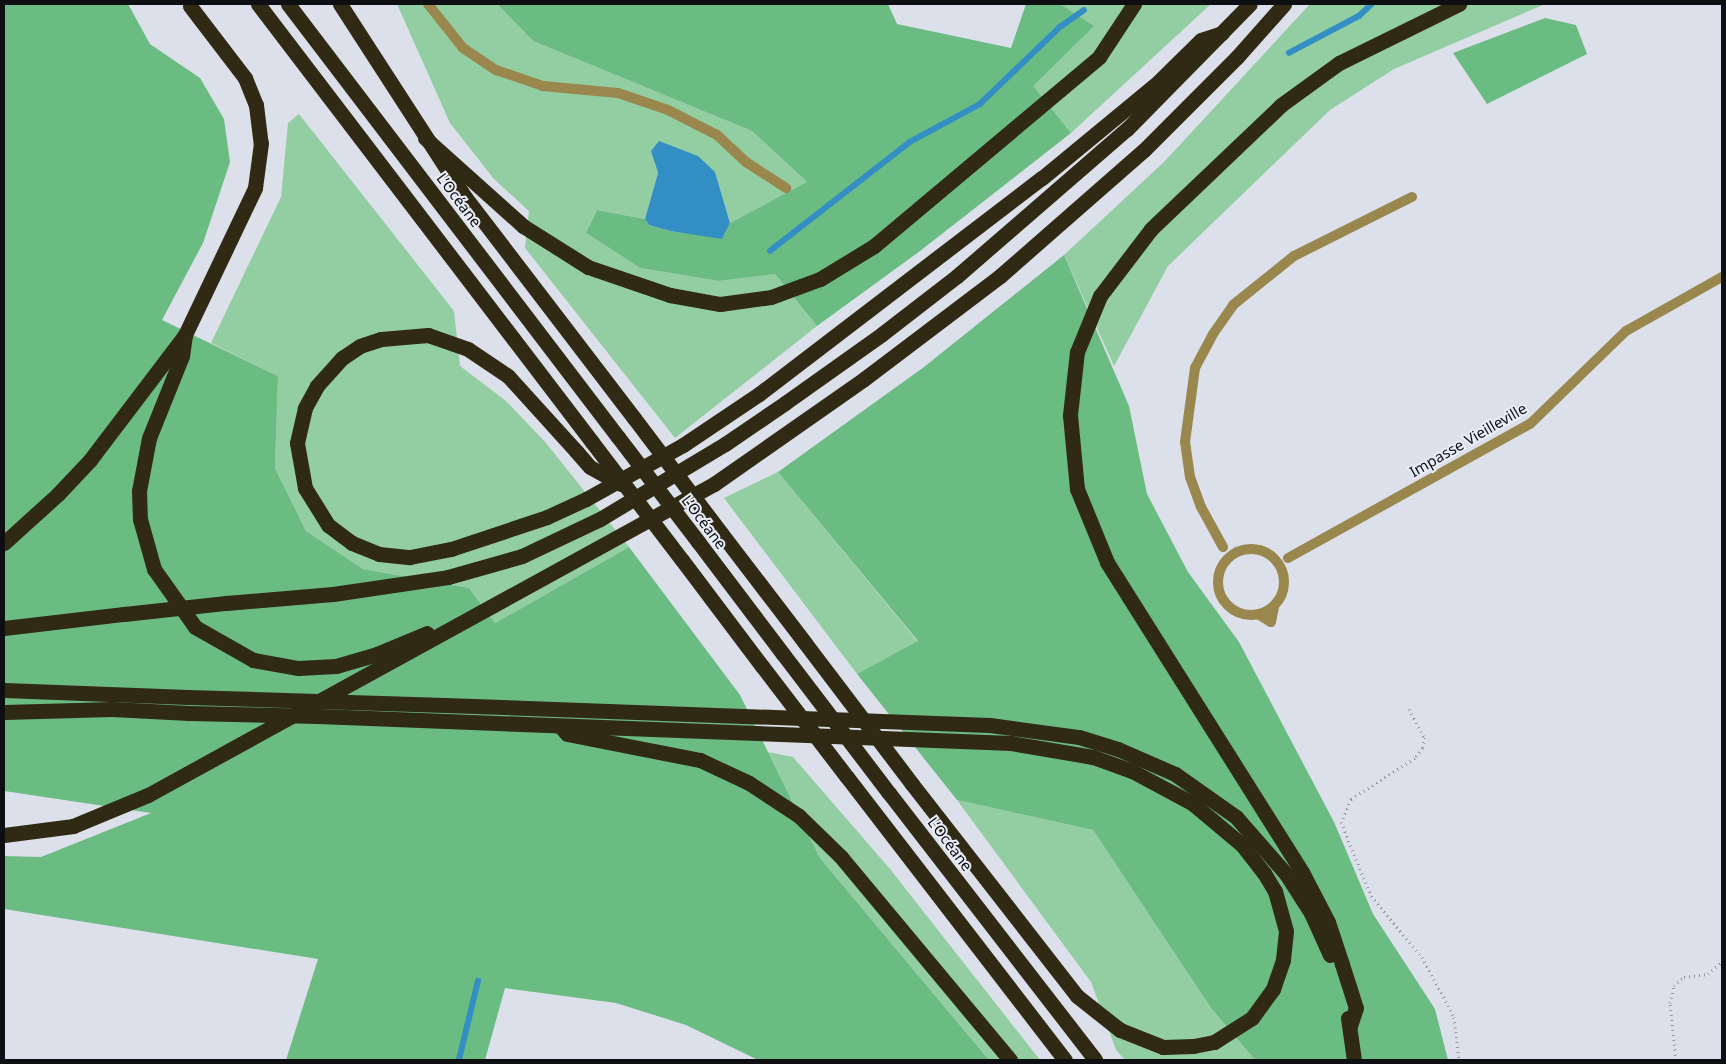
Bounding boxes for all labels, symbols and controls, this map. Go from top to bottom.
street label: L’Océane [433,170,485,230]
street label: Impasse Vieilleville [1406,399,1530,481]
street label: L’Océane [678,492,730,552]
street label: L’Océane [924,814,976,874]

